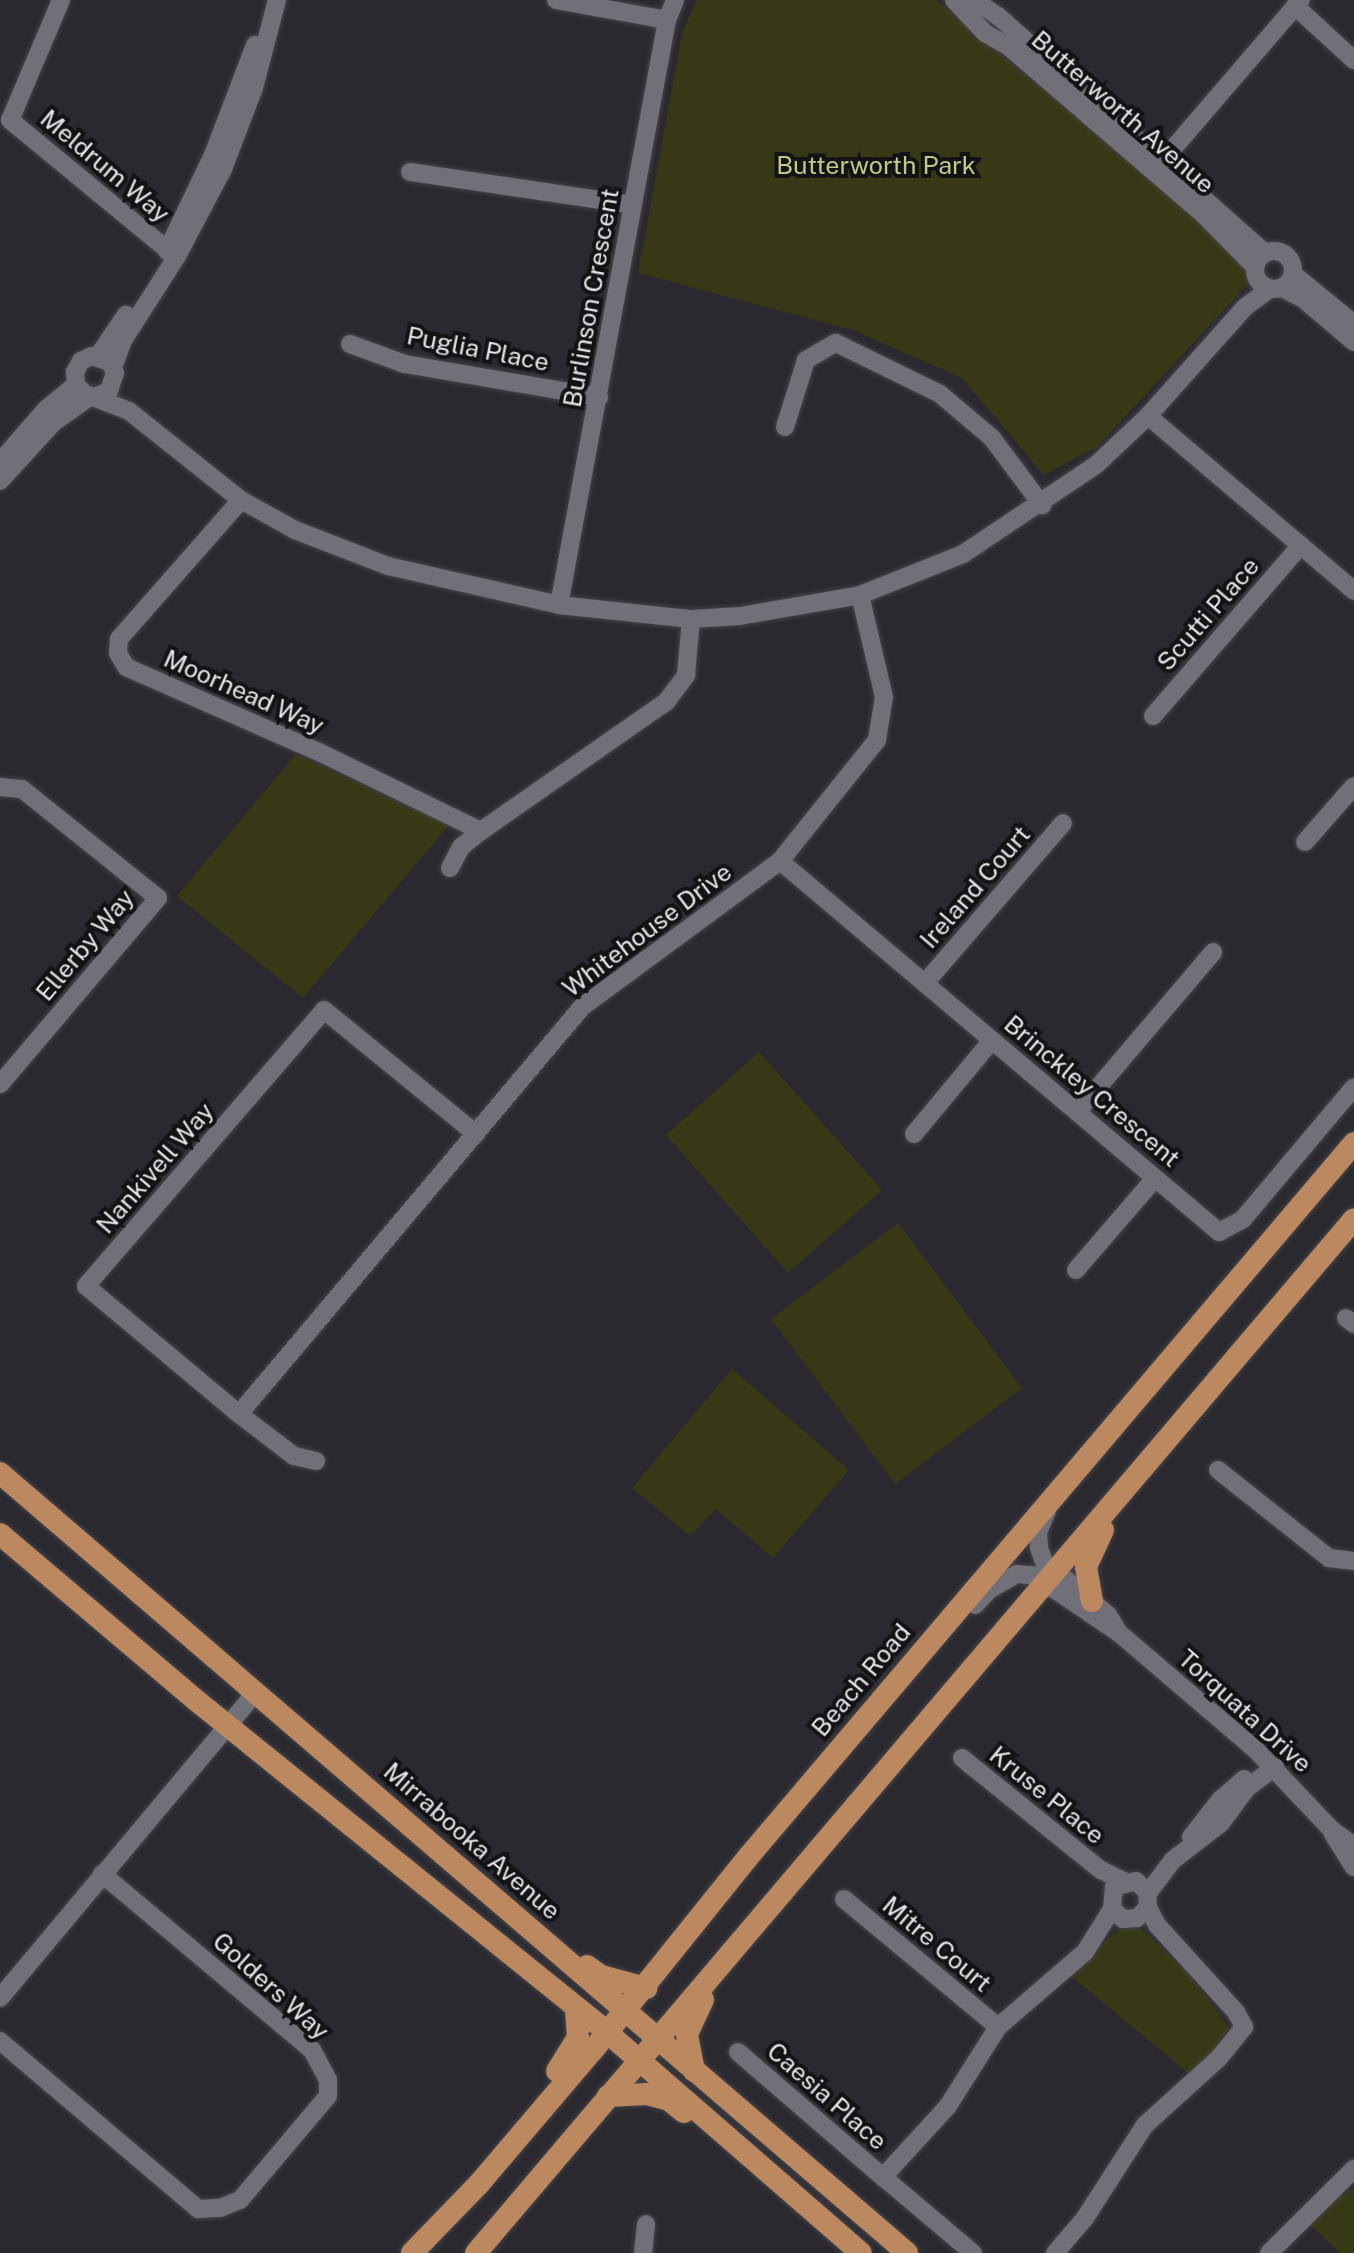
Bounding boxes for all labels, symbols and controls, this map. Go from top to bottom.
street label: Butterworth Avenue [1026,24,1220,200]
street label: Meldrum Way [34,103,176,229]
park label: Butterworth Park [776,150,976,180]
street label: Burlinson Crescent [557,186,625,410]
street label: Puglia Place [404,321,552,377]
street label: Scutti Place [1151,551,1265,677]
street label: Moorhead Way [159,643,329,741]
street label: Ireland Court [914,820,1036,954]
street label: Whitehouse Drive [557,857,737,1003]
street label: Ellerby Way [29,883,141,1007]
street label: Brinckley Crescent [998,1009,1186,1173]
street label: Nankivell Way [90,1096,220,1240]
street label: Beach Road [805,1618,917,1742]
street label: Torquata Drive [1172,1643,1318,1779]
street label: Kruse Place [984,1740,1110,1850]
street label: Mirrabooka Avenue [378,1756,566,1926]
street label: Mitre Court [876,1890,998,1998]
street label: Golders Way [207,1926,335,2046]
street label: Caesia Place [761,2036,893,2156]

